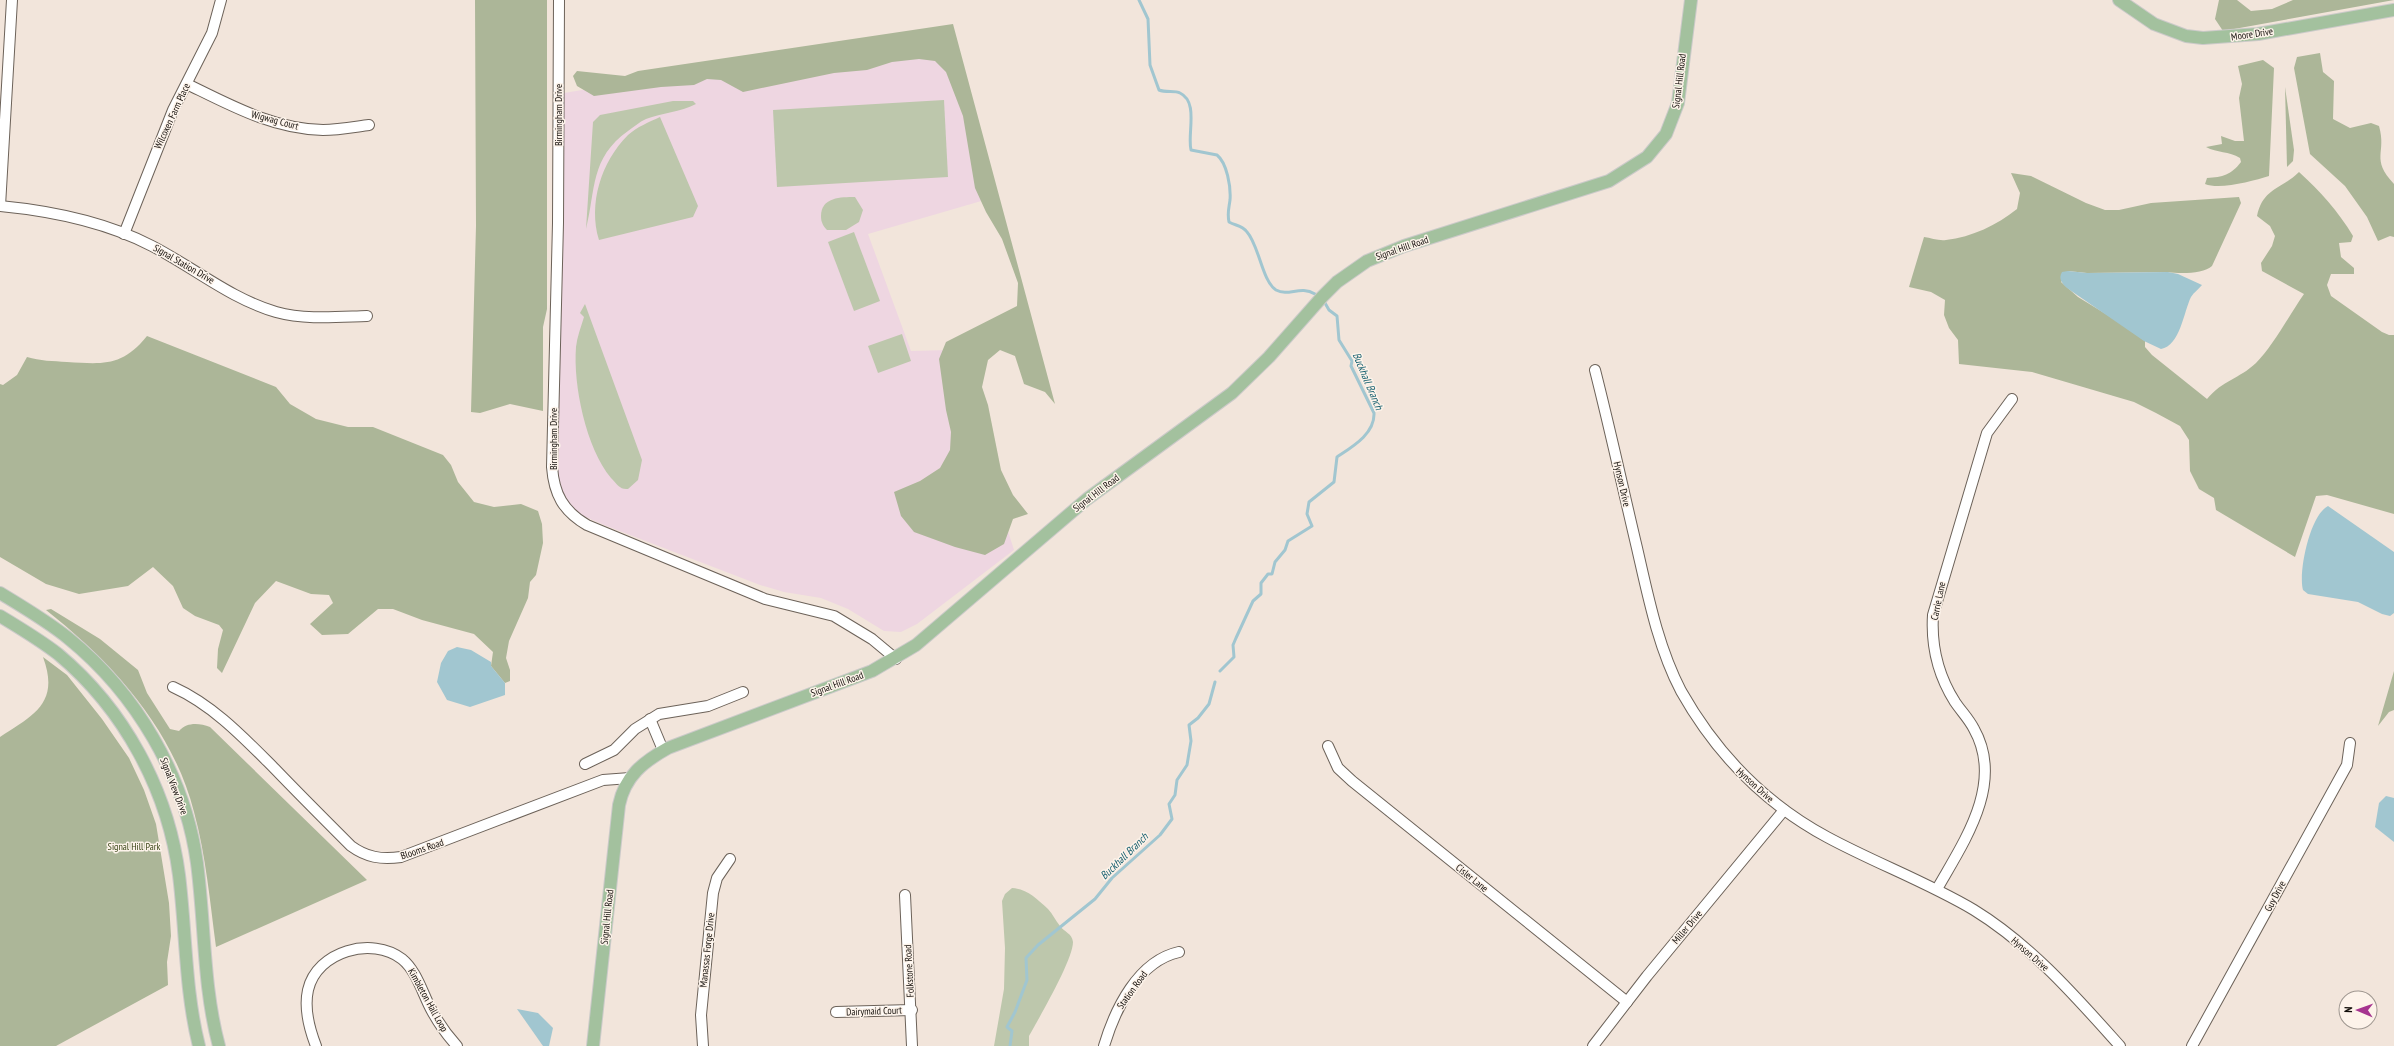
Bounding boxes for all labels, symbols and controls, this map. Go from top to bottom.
street label: Moore Drive [2230,25,2274,43]
street label: Signal Hill Road [1669,53,1689,109]
street label: Wilcoxen Farm Place [151,81,193,151]
street label: Birmingham Drive [552,84,565,146]
street label: Wigwag Court [250,107,300,133]
street label: Signal Hill Road [1374,233,1430,263]
street label: Signal Station Drive [151,241,217,287]
water label: Buckhall Branch [1350,350,1387,413]
street label: Birmingham Drive [547,408,560,470]
street label: Hynson Drive [1611,460,1633,508]
street label: Signal Hill Road [1070,471,1122,515]
street label: Carrie Lane [1928,581,1948,621]
street label: Signal Hill Road [809,668,865,700]
street label: Signal View Drive [157,756,191,816]
street label: Hynson Drive [1734,765,1776,805]
water label: Buckhall Branch [1097,829,1152,882]
street label: Blooms Road [399,836,445,862]
park label: Signal Hill Park [108,840,161,853]
street label: Cisler Lane [1453,861,1491,895]
street label: Guy Drive [2262,878,2288,914]
street label: Signal Hill Road [598,889,616,945]
street label: Miller Drive [1669,907,1705,947]
street label: Manassas Forge Drive [697,912,717,988]
street label: Hynson Drive [2008,934,2052,974]
street label: Folkstone Road [901,944,917,998]
street label: Kimbleton Hall Loop [405,966,451,1034]
street label: Station Road [1114,968,1150,1012]
north arrow [2338,990,2378,1030]
street label: Dairymaid Court [846,1004,902,1018]
text: N [2341,1006,2355,1013]

